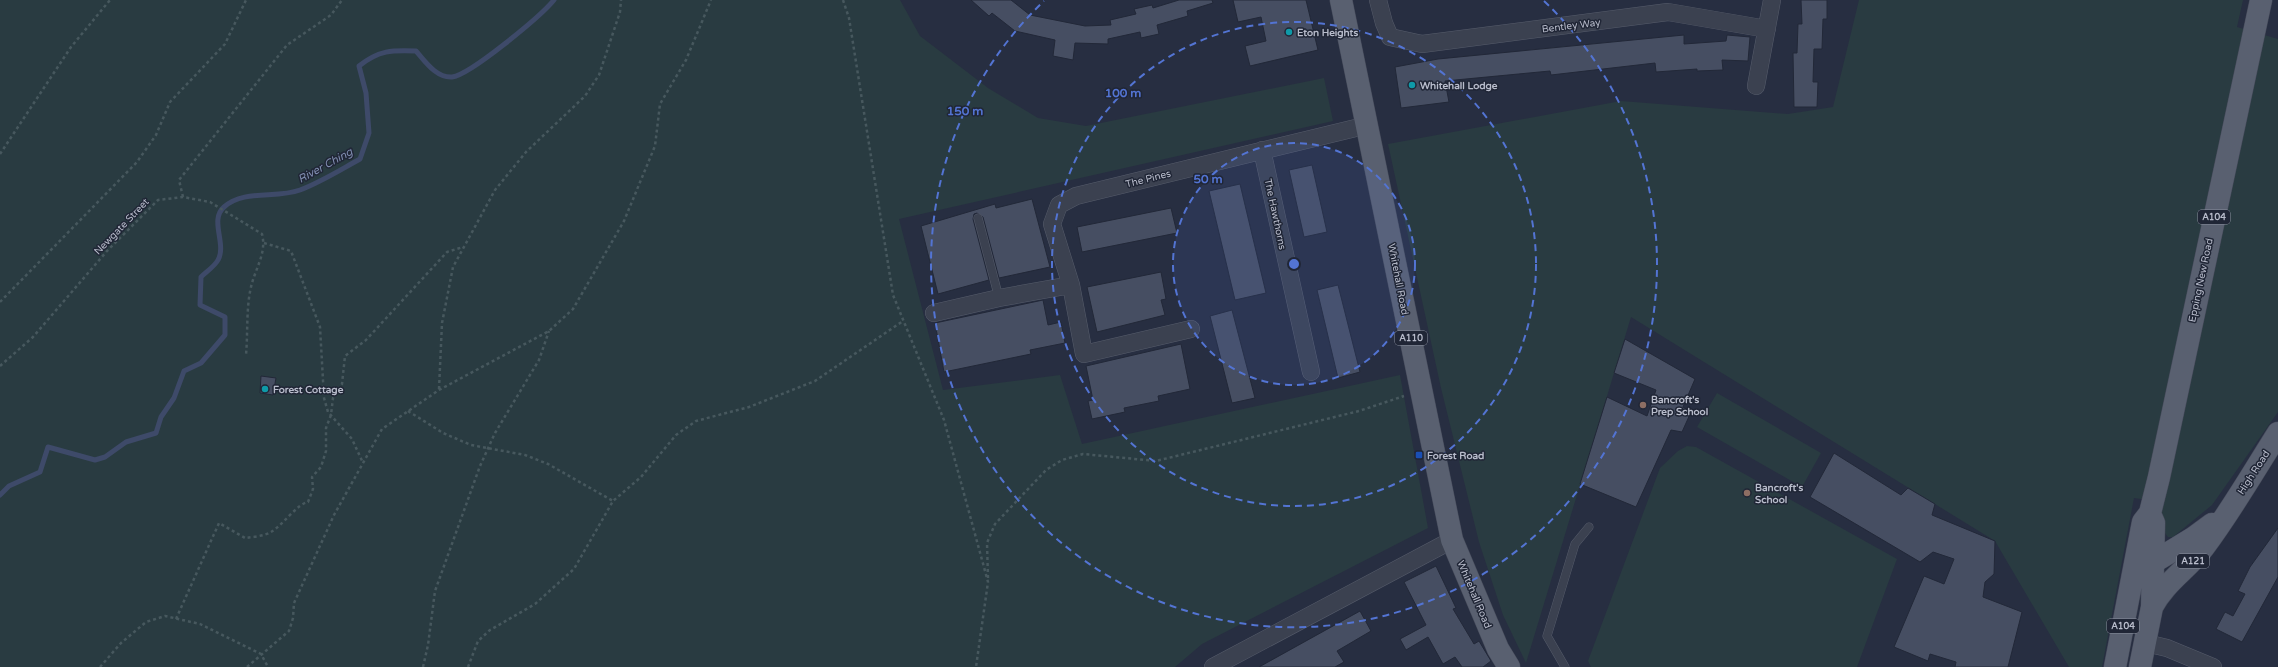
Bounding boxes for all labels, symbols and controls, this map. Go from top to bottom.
street label: Bentley Way [1541,16,1602,36]
marker: Eton Heights [1284,27,1294,37]
place label: Eton Heights [1297,27,1358,39]
marker: Whitehall Lodge [1407,80,1417,90]
place label: Whitehall Lodge [1420,80,1498,92]
text: 100 m [1105,86,1141,100]
text: 150 m [947,104,983,118]
water label: River Ching [296,145,356,186]
street label: The Pines [1124,168,1172,190]
text: 50 m [1193,172,1223,186]
street label: The Hawthorns [1262,178,1288,251]
street label: Newgate Street [92,196,152,257]
road number: A104 [2198,210,2230,224]
street label: Epping New Road [2186,237,2216,323]
street label: Whitehall Road [1385,242,1411,316]
centre of rings [1287,257,1301,271]
road number: A110 [1395,331,1427,345]
marker: Forest Cottage [260,384,270,394]
place label: Forest Cottage [273,384,344,396]
place label: Bancroft's Prep School [1651,394,1708,418]
marker: Bancroft's Prep School [1638,400,1648,410]
street label: High Road [2235,448,2273,497]
marker: Forest Road [1414,450,1424,460]
place label: Forest Road [1427,450,1484,462]
place label: Bancroft's School [1755,482,1803,506]
marker: Bancroft's School [1742,488,1752,498]
road number: A121 [2177,554,2209,568]
street label: Whitehall Road [1454,559,1494,630]
road number: A104 [2107,619,2139,633]

